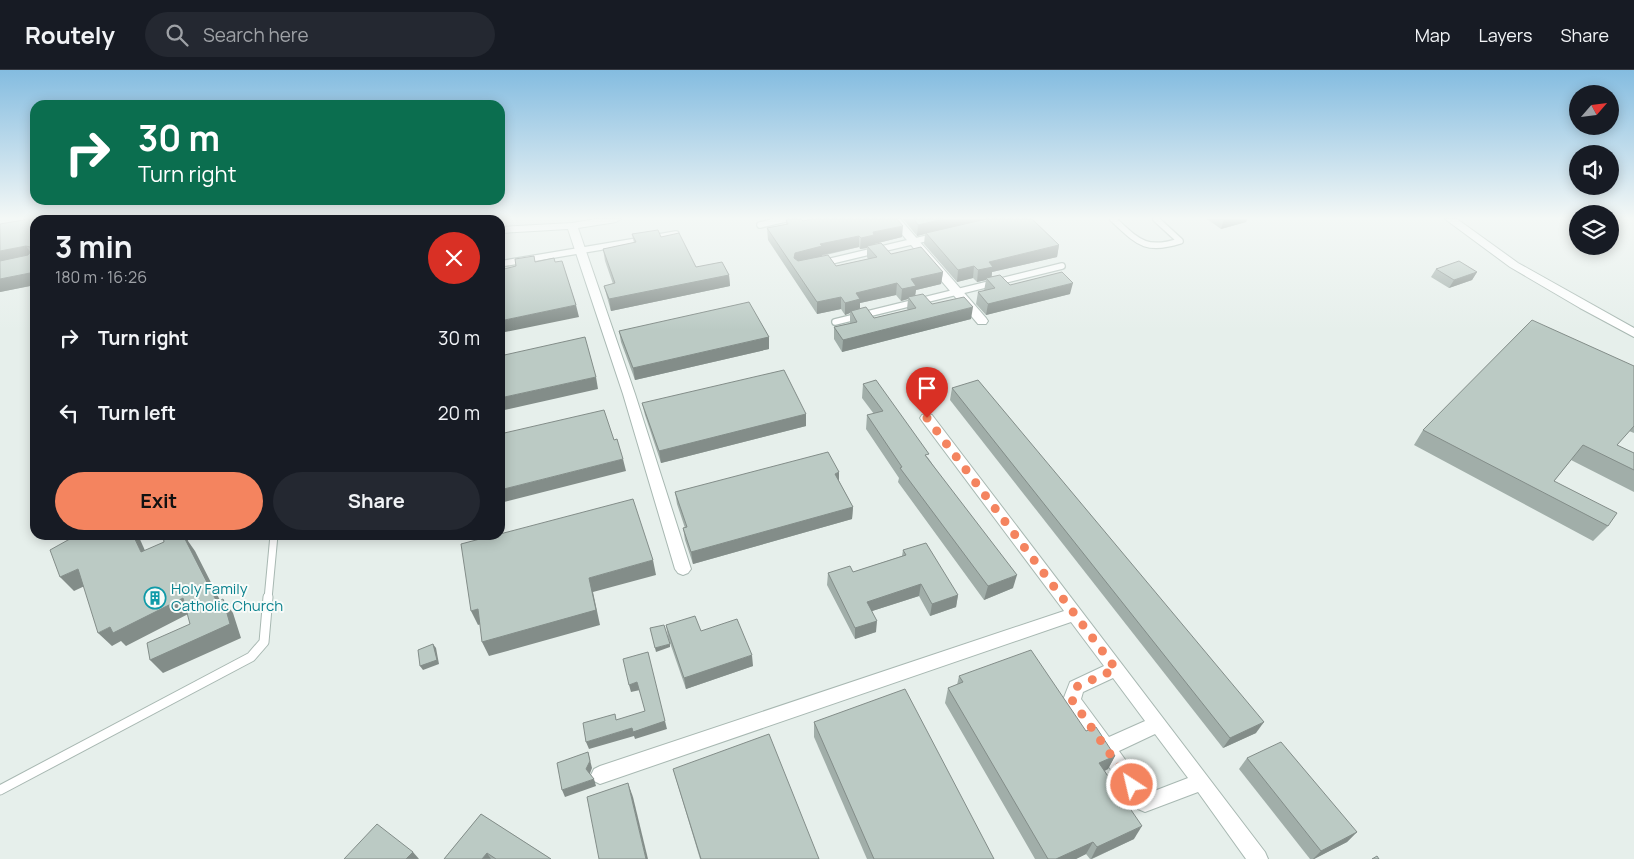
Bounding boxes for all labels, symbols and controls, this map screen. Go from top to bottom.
search box [145,12,495,57]
text: Routely [25,18,115,51]
icon: search [163,21,191,49]
text: Search here [203,22,309,48]
text: Map [1415,23,1450,47]
text: Layers [1478,23,1532,47]
text: Share [1560,23,1609,47]
north arrow [1569,85,1619,135]
map controls [1569,85,1619,255]
text: 30 m [138,114,220,162]
icon: right [55,120,120,185]
button: sound [1569,145,1619,195]
text: Turn right [138,159,236,189]
button: layers [1569,205,1619,255]
text: 3 min [55,226,133,267]
button: close [428,232,480,284]
text: 180 m · 16:26 [55,266,147,288]
icon: right [55,324,83,352]
text: Turn right [98,325,188,351]
text: 30 m [438,325,480,351]
pin [906,367,948,418]
icon: arrive [913,374,941,402]
icon: left [55,399,83,427]
text: Turn left [98,400,176,426]
text: 20 m [438,400,480,426]
button: Exit [55,472,263,530]
button: Share [273,472,480,530]
place label: Holy Family Catholic Church [171,578,283,616]
building icon: Holy Family Catholic Church [143,586,167,610]
position arrow [1105,758,1157,810]

